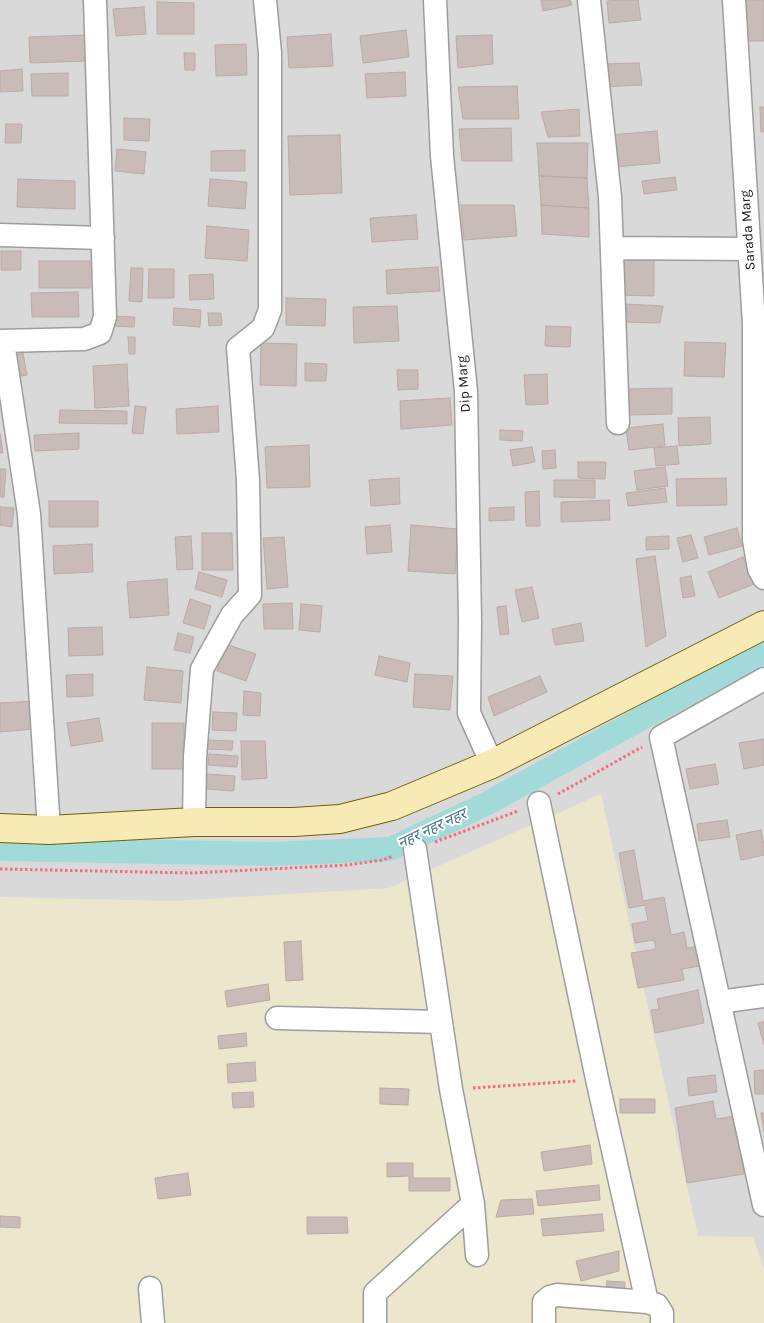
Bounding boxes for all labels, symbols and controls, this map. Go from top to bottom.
street label: Sarada Marg [737,189,759,271]
street label: Dip Marg [454,355,474,413]
water label: नहर नहर नहर [395,805,469,853]

